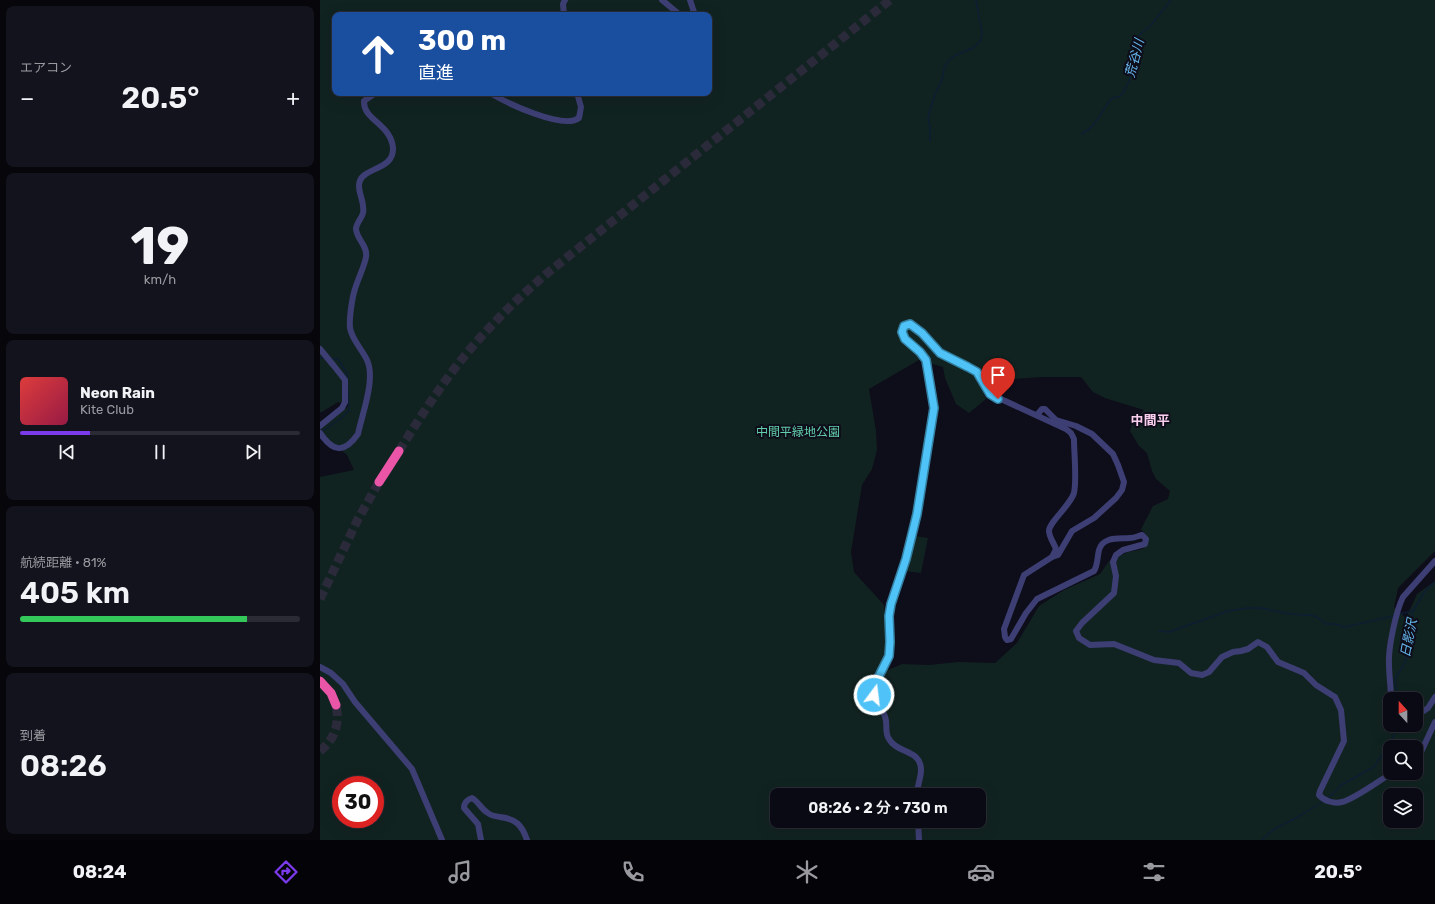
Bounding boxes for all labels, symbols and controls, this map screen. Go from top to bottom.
text: 300 m [418,24,506,57]
icon: ahead [352,28,404,80]
water label: 荒谷川 [1122,35,1147,79]
text: エアコン [20,60,72,75]
text: 直進 [418,62,454,84]
text: 20.5° [121,80,199,116]
text: − [20,85,34,112]
text: + [286,85,300,112]
text: 19 [130,215,190,277]
text: km/h [144,272,176,287]
pin [981,358,1015,399]
icon: arrive [987,364,1009,386]
text: Neon Rain [80,384,155,402]
text: Kite Club [80,402,134,417]
district label: 中間平 [1130,413,1170,428]
park label: 中間平緑地公園 [756,425,840,439]
icon: previous [56,441,78,463]
icon: pause [149,441,171,463]
icon: next [242,441,264,463]
text: 航続距離 · 81% [20,555,106,570]
text: 405 km [20,575,130,611]
water label: 日影沢 [1397,616,1420,659]
position arrow [853,674,895,716]
north arrow [1383,692,1423,732]
map controls [1383,692,1423,828]
text: 到着 [20,728,46,743]
button: search [1383,740,1423,780]
text: 08:26 [20,748,107,784]
speed limit sign: 30 [332,776,384,828]
button: layers [1383,788,1423,828]
text: 08:26 · 2 分 · 730 m [808,799,948,817]
icon: directions [272,858,300,886]
icon: music [446,858,474,886]
icon: phone [619,858,647,886]
icon: climate [793,858,821,886]
icon: car [967,858,995,886]
icon: filters [1140,858,1168,886]
text: 08:24 [73,861,126,883]
text: 20.5° [1314,861,1362,883]

